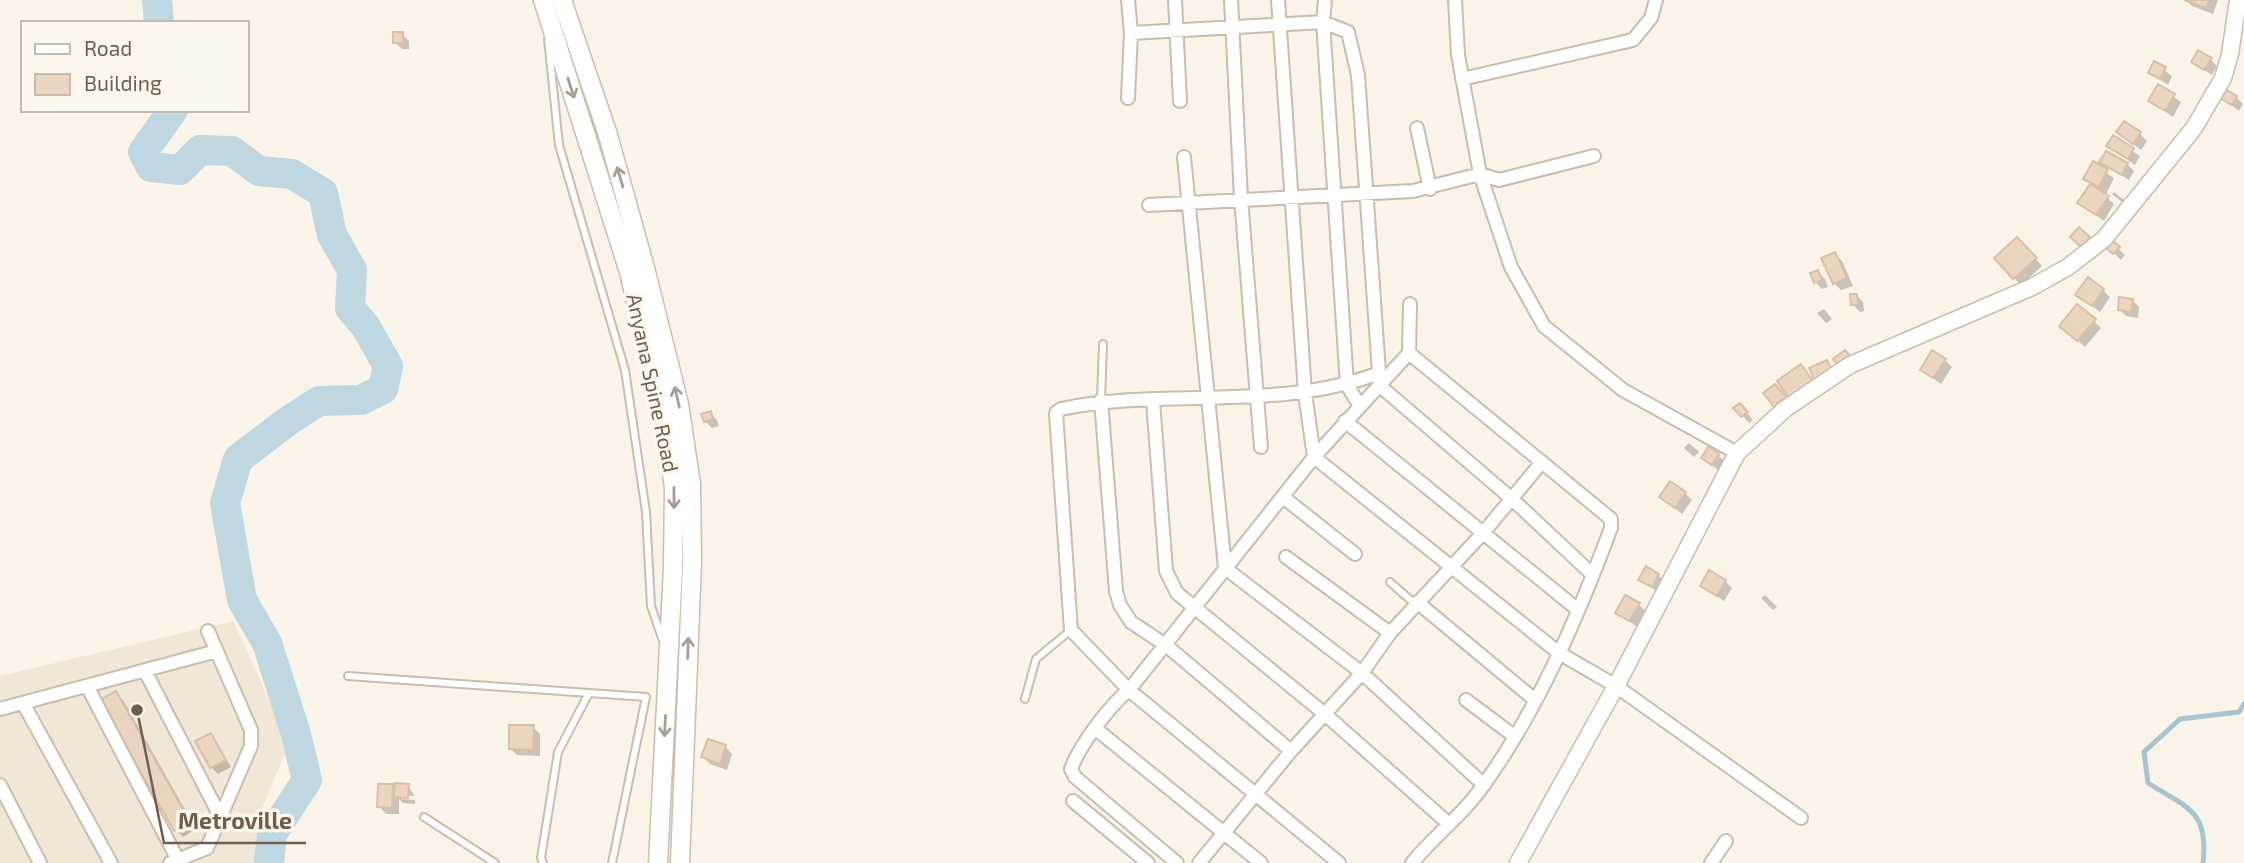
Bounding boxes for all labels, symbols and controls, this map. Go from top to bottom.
legend [21,21,248,112]
text: Road [84,35,132,60]
text: Building [84,70,162,95]
one-way arrow [566,77,579,99]
one-way arrow [613,166,626,189]
street label: Anyana Spine Road [622,291,685,474]
one-way arrow [669,386,683,409]
one-way arrow [667,486,681,509]
one-way arrow [682,637,695,660]
one-way arrow [658,714,671,736]
callout: Metroville [164,799,306,843]
text: Metroville [178,806,292,834]

